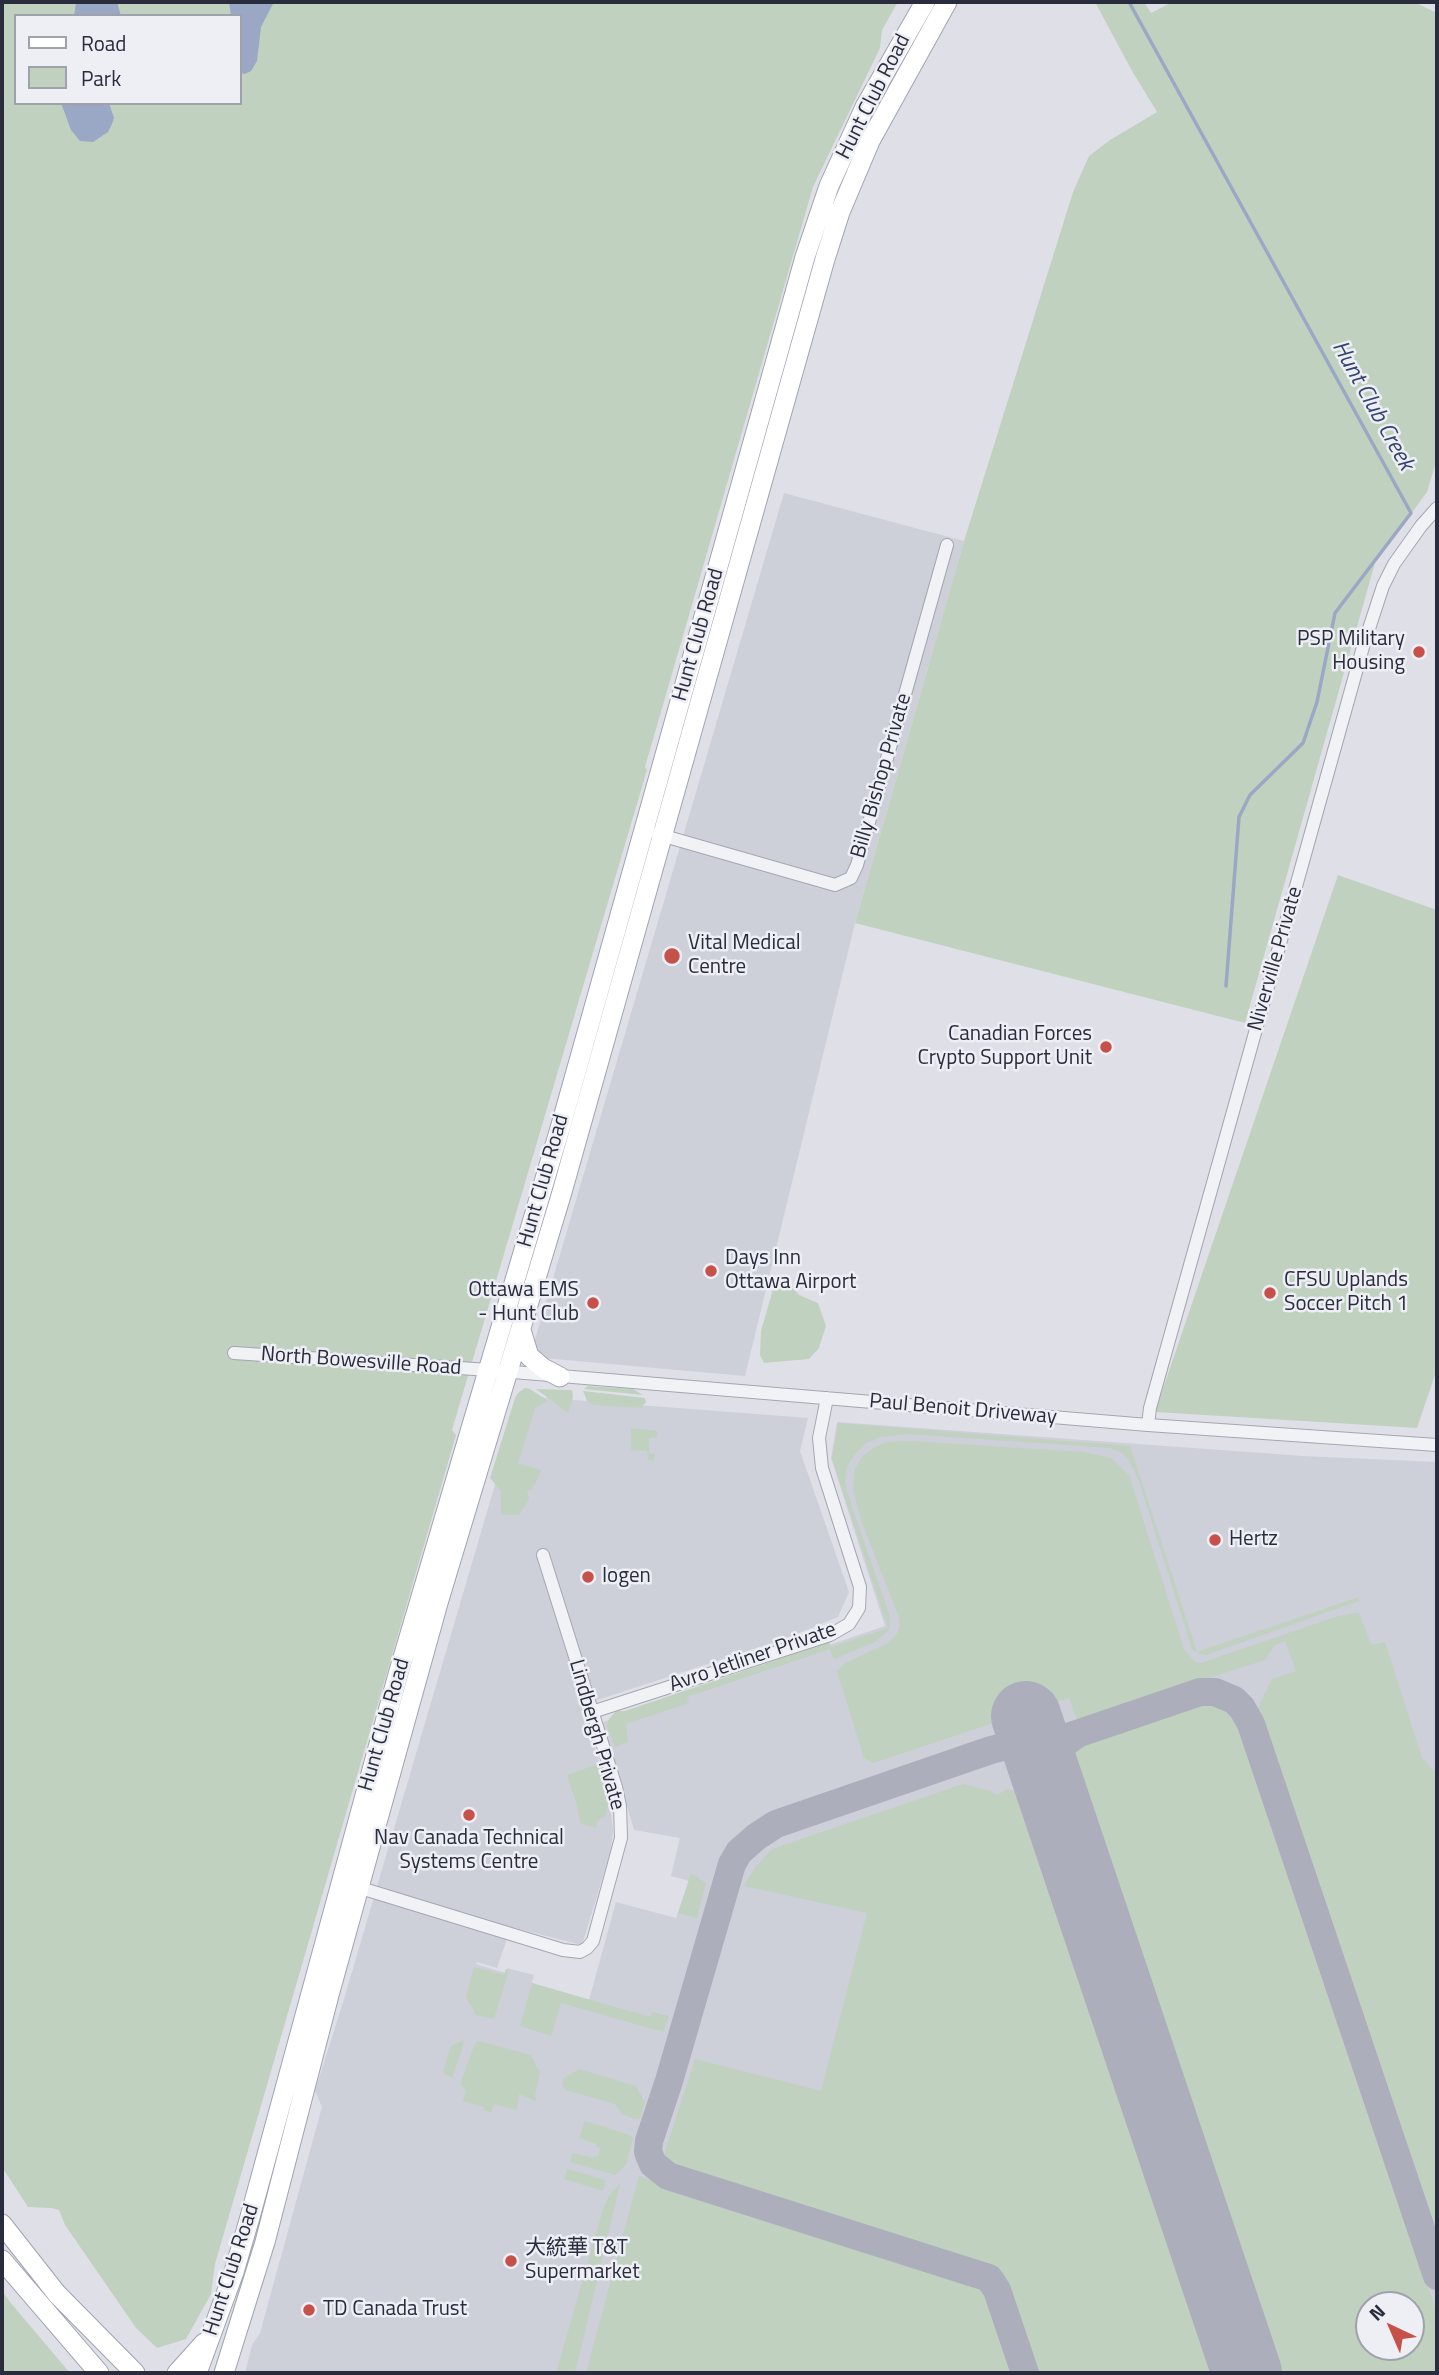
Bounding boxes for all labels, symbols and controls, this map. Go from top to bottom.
legend [14,14,242,105]
text: Road [81,27,126,59]
street label: Hunt Club Road [832,30,916,164]
text: Park [81,62,121,94]
water label: Hunt Club Creek [1325,336,1419,476]
street label: Hunt Club Road [668,566,730,704]
place label: PSP Military Housing [1297,627,1405,677]
marker: PSP Military Housing [1411,644,1427,660]
street label: Billy Bishop Private [846,691,918,861]
street label: Niverville Private [1243,884,1309,1034]
place label: Vital Medical Centre [688,931,801,981]
marker: Vital Medical Centre [662,946,682,966]
place label: Canadian Forces Crypto Support Unit [917,1022,1092,1072]
marker: Canadian Forces Crypto Support Unit [1098,1039,1114,1055]
street label: Hunt Club Road [513,1112,575,1250]
place label: Days Inn Ottawa Airport [725,1246,856,1296]
marker: Days Inn Ottawa Airport [703,1263,719,1279]
place label: CFSU Uplands Soccer Pitch 1 [1284,1268,1408,1318]
place label: Ottawa EMS - Hunt Club [468,1278,579,1328]
marker: CFSU Uplands Soccer Pitch 1 [1262,1285,1278,1301]
marker: Ottawa EMS - Hunt Club [585,1295,601,1311]
street label: North Bowesville Road [260,1342,462,1382]
street label: Paul Benoit Driveway [868,1389,1058,1431]
place label: Hertz [1229,1527,1278,1553]
marker: Hertz [1207,1532,1223,1548]
place label: Iogen [602,1564,651,1590]
marker: Iogen [580,1569,596,1585]
street label: Avro Jetliner Private [666,1618,840,1698]
street label: Hunt Club Road [354,1656,416,1794]
street label: Lindbergh Private [562,1657,630,1813]
marker: Nav Canada Technical Systems Centre [461,1807,477,1823]
place label: Nav Canada Technical Systems Centre [374,1826,564,1876]
street label: Hunt Club Road [199,2201,265,2339]
place label: 大統華 T&T Supermarket [525,2236,640,2286]
marker: 大統華 T&T Supermarket [503,2253,519,2269]
north arrow [1355,2291,1425,2361]
place label: TD Canada Trust [323,2297,467,2323]
text: N [1362,2297,1391,2327]
marker: TD Canada Trust [301,2302,317,2318]

